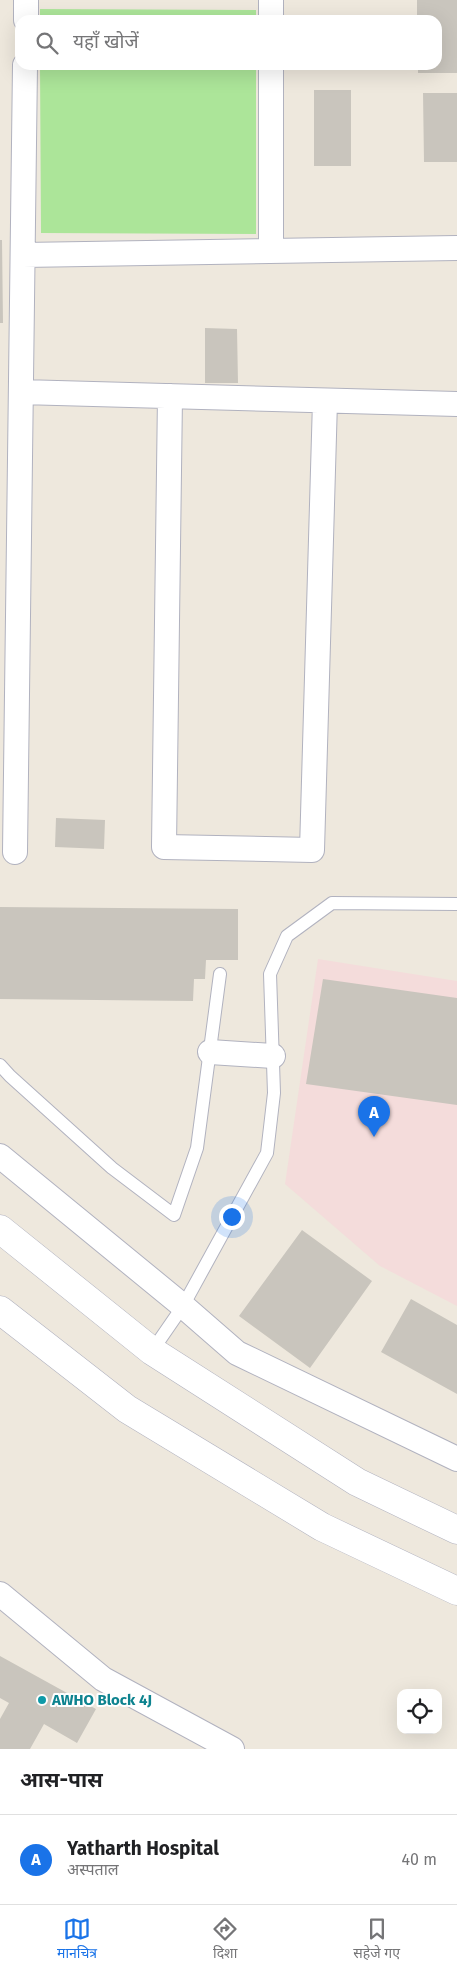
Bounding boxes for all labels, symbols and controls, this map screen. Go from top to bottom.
search box [15,15,442,70]
icon: search [33,29,61,57]
text: यहाँ खोजें [73,30,139,53]
pin: A [358,1096,390,1137]
your location [219,1204,245,1230]
map controls [397,1689,442,1734]
button: locate [397,1689,442,1734]
place label: AWHO Block 4J [51,1691,152,1709]
marker: AWHO Block 4J [36,1694,48,1706]
text: आस-पास [20,1767,103,1793]
text: Yatharth Hospital [67,1837,219,1860]
text: A [31,1850,41,1869]
text: 40 m [402,1850,437,1869]
text: अस्पताल [67,1860,119,1879]
tab: मानचित्र [57,1915,97,1964]
tab: दिशा [211,1915,239,1964]
tab: सहेजे गए [353,1915,400,1964]

